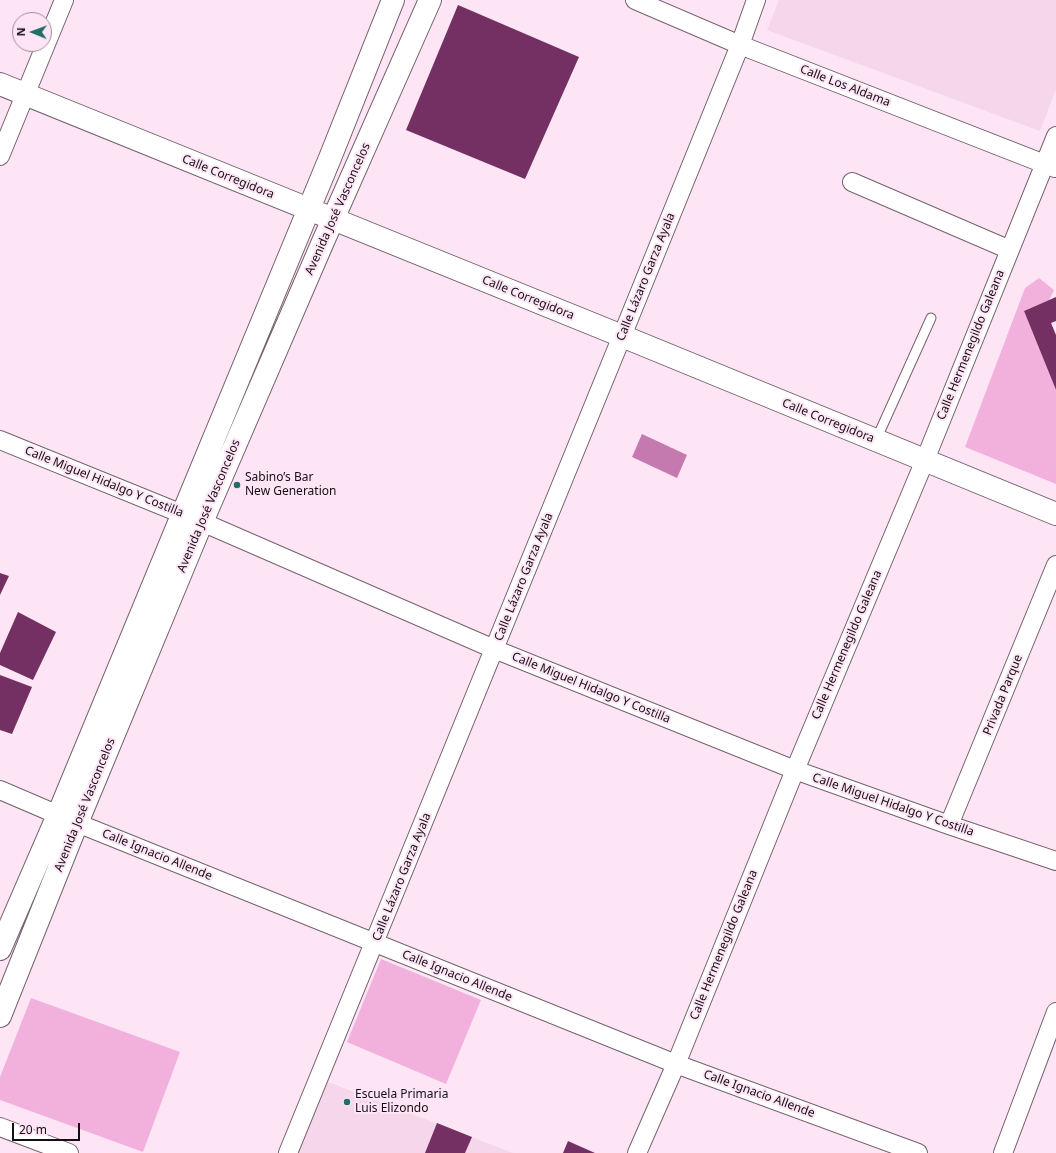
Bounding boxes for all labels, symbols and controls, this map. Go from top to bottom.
north arrow [12,12,52,52]
text: N [13,27,28,36]
street label: Calle Los Aldama [798,62,892,110]
street label: Avenida José Vasconcelos [302,141,374,277]
street label: Calle Corregidora [180,152,276,202]
street label: Calle Lázaro Garza Ayala [614,211,678,343]
street label: Calle Hermenegildo Galeana [934,268,1008,422]
street label: Calle Corregidora [480,273,576,323]
street label: Calle Corregidora [780,396,876,446]
street label: Avenida José Vasconcelos [174,437,244,575]
street label: Calle Miguel Hidalgo Y Costilla [23,443,185,521]
place label: Sabino’s Bar New Generation [245,471,336,499]
marker: Sabino’s Bar New Generation [232,480,242,490]
street label: Calle Lázaro Garza Ayala [492,511,556,643]
street label: Calle Hermenegildo Galeana [809,568,885,722]
street label: Calle Miguel Hidalgo Y Costilla [510,649,672,727]
street label: Privada Parque [980,653,1026,737]
street label: Avenida José Vasconcelos [52,736,118,874]
street label: Calle Miguel Hidalgo Y Costilla [810,771,976,839]
street label: Calle Lázaro Garza Ayala [370,811,434,943]
street label: Calle Ignacio Allende [100,826,214,884]
street label: Calle Hermenegildo Galeana [687,868,761,1022]
street label: Calle Ignacio Allende [400,947,514,1005]
street label: Calle Ignacio Allende [701,1067,817,1121]
place label: Escuela Primaria Luis Elizondo [355,1088,448,1116]
marker: Escuela Primaria Luis Elizondo [342,1097,352,1107]
scale bar [14,1115,82,1141]
text: 20 m [19,1121,47,1138]

